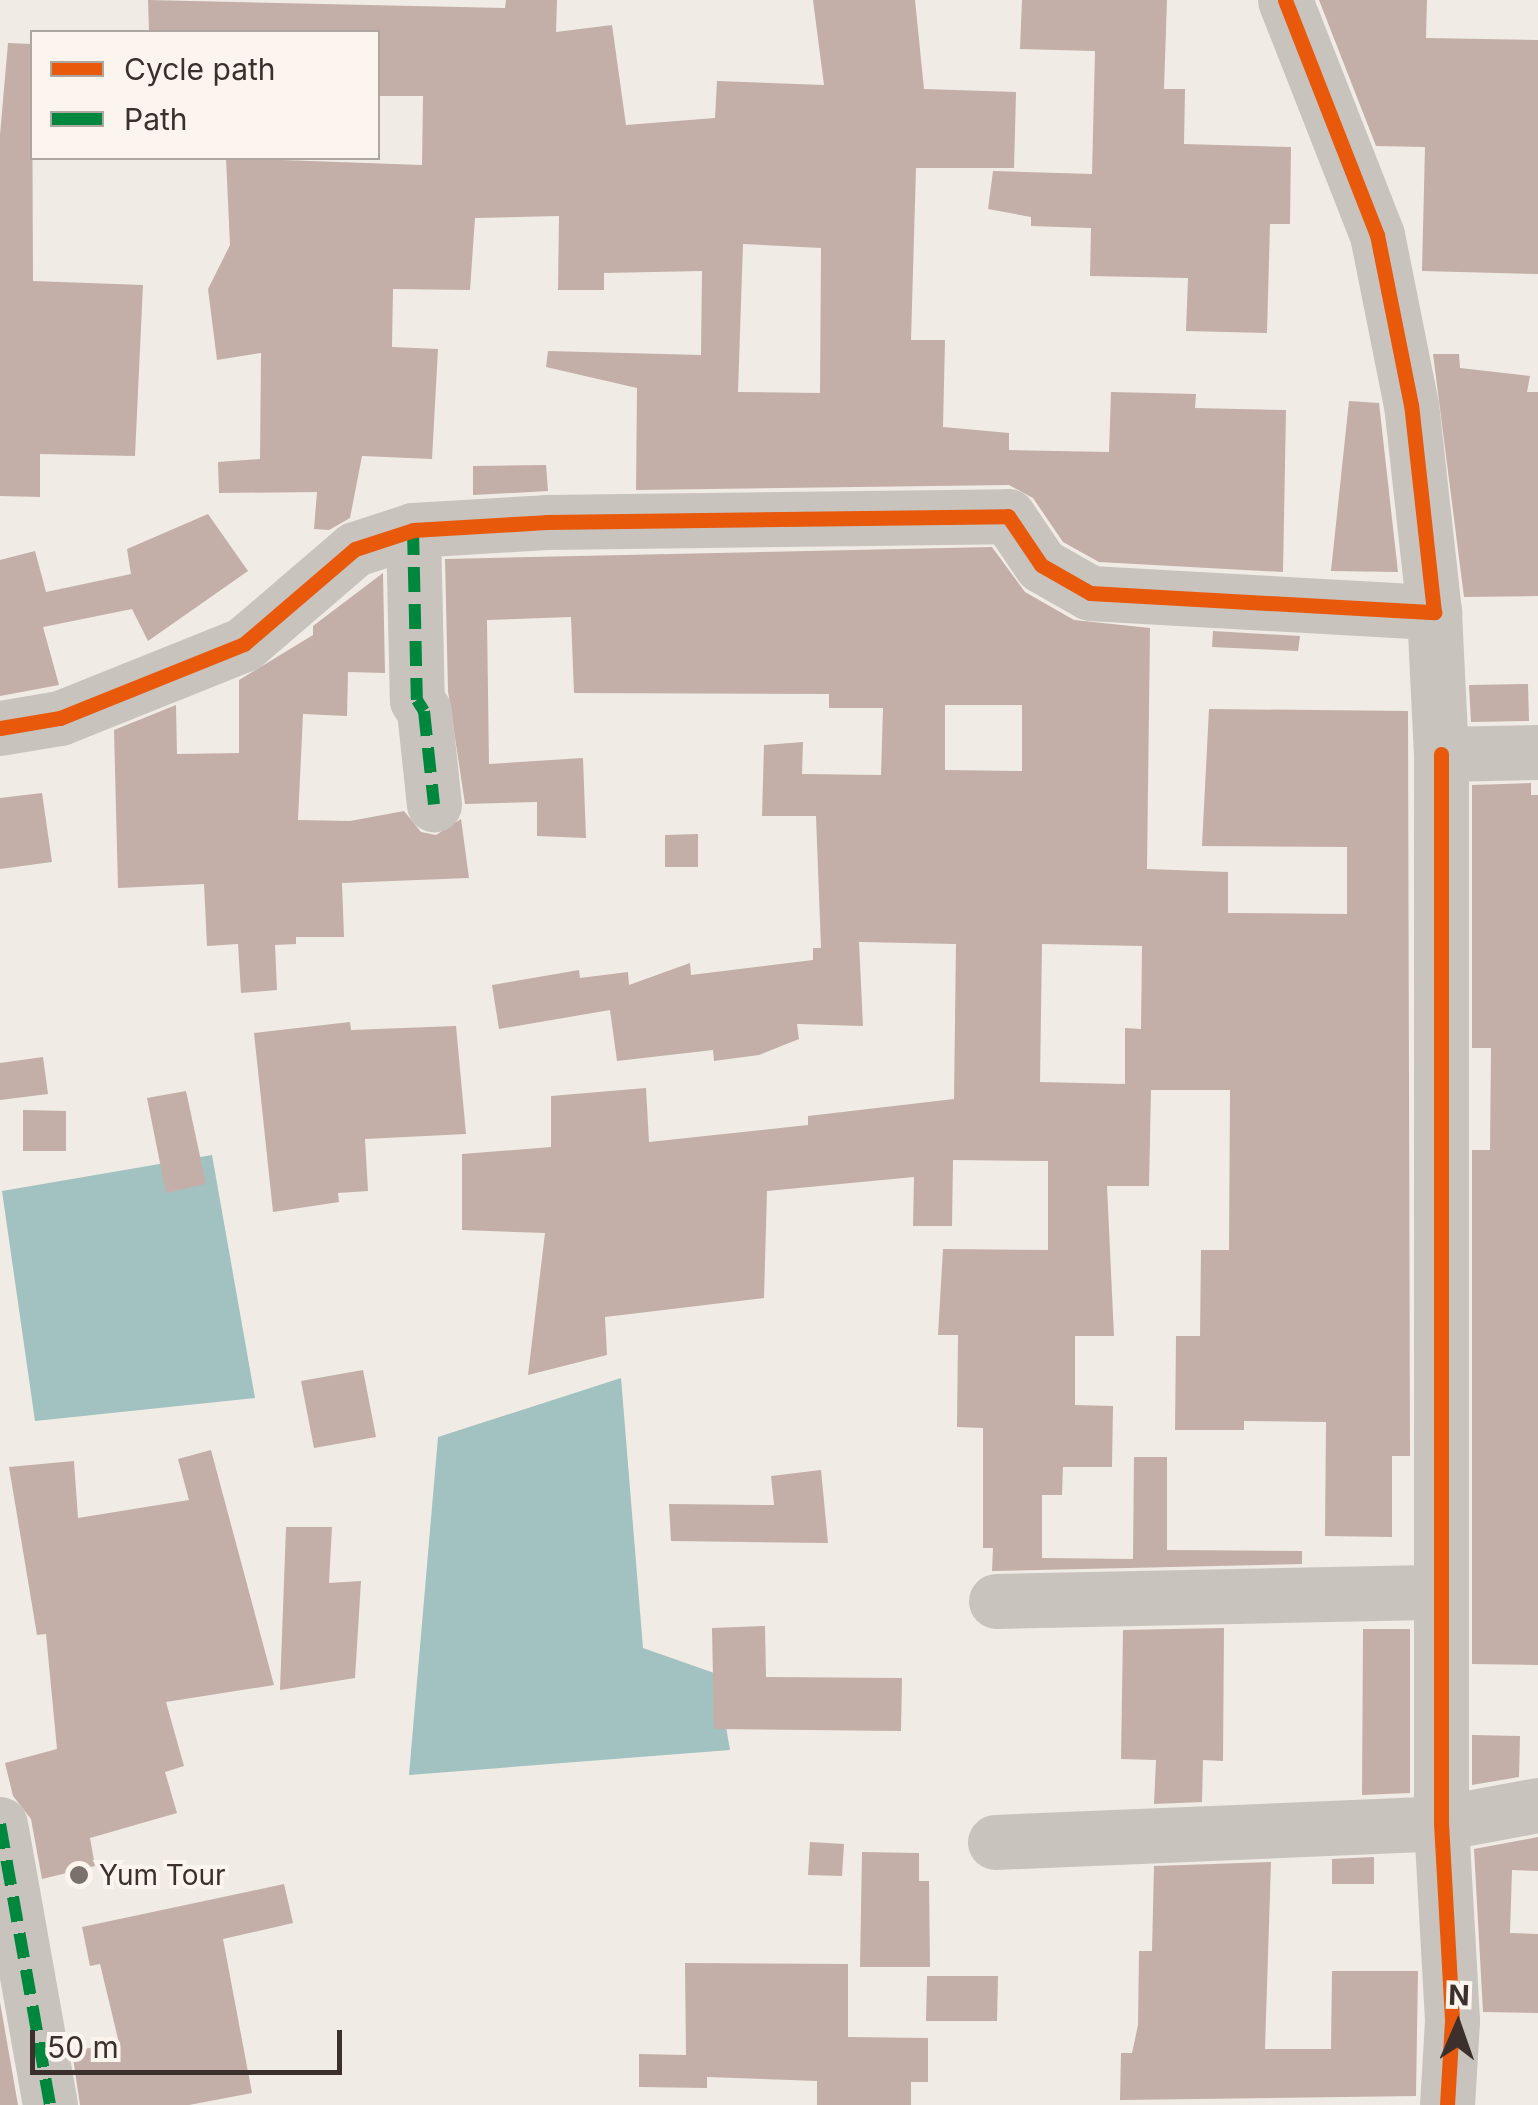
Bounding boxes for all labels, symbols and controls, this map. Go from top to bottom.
legend [30,30,380,160]
text: Cycle path [124,51,276,87]
text: Path [124,101,188,137]
place label: Yum Tour [99,1858,226,1892]
marker: Yum Tour [68,1864,90,1886]
north arrow [1408,1975,1508,2075]
text: N [1448,1978,1470,2012]
scale bar [35,2010,348,2072]
text: 50 m [47,2029,119,2065]

